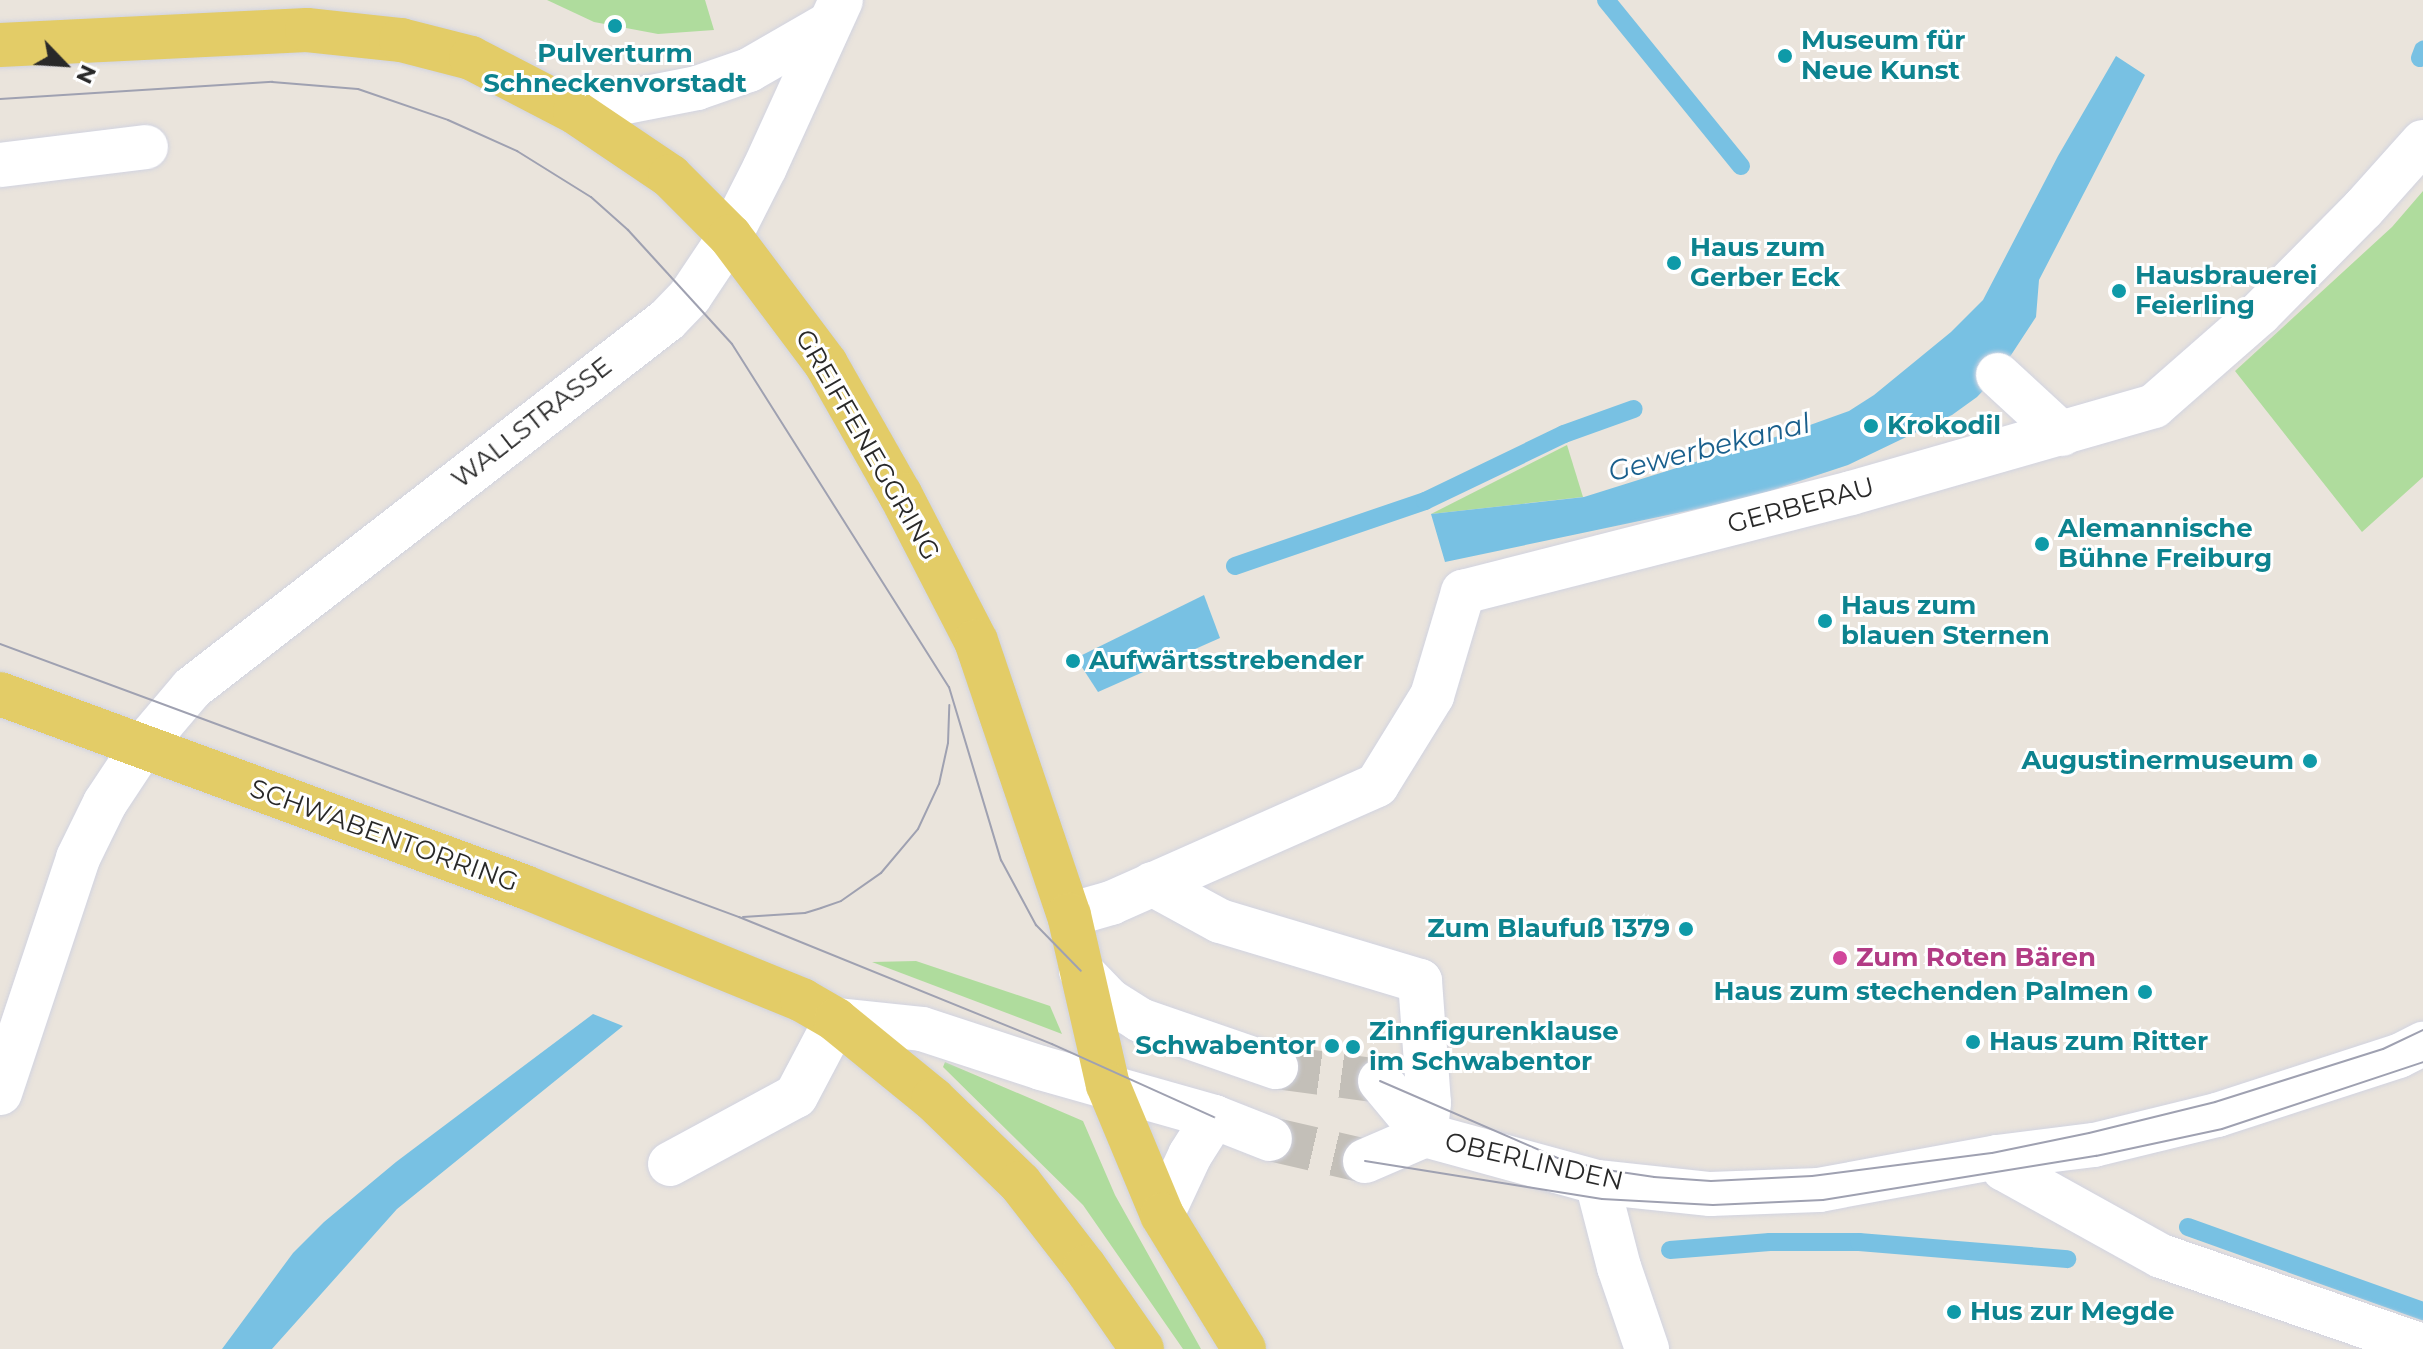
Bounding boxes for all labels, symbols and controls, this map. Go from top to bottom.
marker: Pulverturm Schneckenvorstadt [606,17,624,35]
north arrow [24,24,104,104]
place label: Museum für Neue Kunst [1801,25,1966,86]
place label: Pulverturm Schneckenvorstadt [483,38,747,100]
marker: Museum für Neue Kunst [1776,47,1794,65]
text: N [70,61,102,88]
place label: Haus zum Gerber Eck [1690,232,1840,294]
marker: Haus zum Gerber Eck [1665,254,1683,272]
place label: Hausbrauerei Feierling [2135,260,2317,322]
marker: Hausbrauerei Feierling [2110,282,2128,300]
street label: GREIFFENEGGRING [788,324,946,566]
street label: WALLSTRASSE [446,351,618,495]
water label: Gewerbekanal [1605,406,1813,488]
place label: Krokodil [1887,410,2001,442]
marker: Krokodil [1862,417,1880,435]
street label: GERBERAU [1724,471,1878,541]
place label: Alemannische Bühne Freiburg [2058,513,2272,574]
marker: Alemannische Bühne Freiburg [2033,535,2051,553]
place label: Haus zum blauen Sternen [1841,590,2050,652]
marker: Haus zum blauen Sternen [1816,612,1834,630]
place label: Aufwärtsstrebender [1089,645,1364,677]
marker: Aufwärtsstrebender [1064,652,1082,670]
place label: Augustinermuseum [2021,745,2294,777]
marker: Augustinermuseum [2301,752,2319,770]
street label: SCHWABENTORRING [246,773,522,899]
place label: Zum Blaufuß 1379 [1427,913,1670,945]
marker: Zum Blaufuß 1379 [1677,920,1695,938]
place label: Zum Roten Bären [1856,942,2096,974]
marker: Zum Roten Bären [1831,949,1849,967]
place label: Haus zum stechenden Palmen [1713,976,2129,1008]
marker: Haus zum stechenden Palmen [2136,983,2154,1001]
place label: Zinnfigurenklause im Schwabentor [1369,1016,1619,1078]
place label: Haus zum Ritter [1989,1026,2208,1058]
place label: Schwabentor [1135,1030,1316,1062]
marker: Haus zum Ritter [1964,1033,1982,1051]
marker: Schwabentor [1323,1037,1341,1055]
marker: Zinnfigurenklause im Schwabentor [1344,1038,1362,1056]
street label: OBERLINDEN [1442,1126,1626,1198]
place label: Hus zur Megde [1970,1296,2174,1328]
marker: Hus zur Megde [1945,1303,1963,1321]

